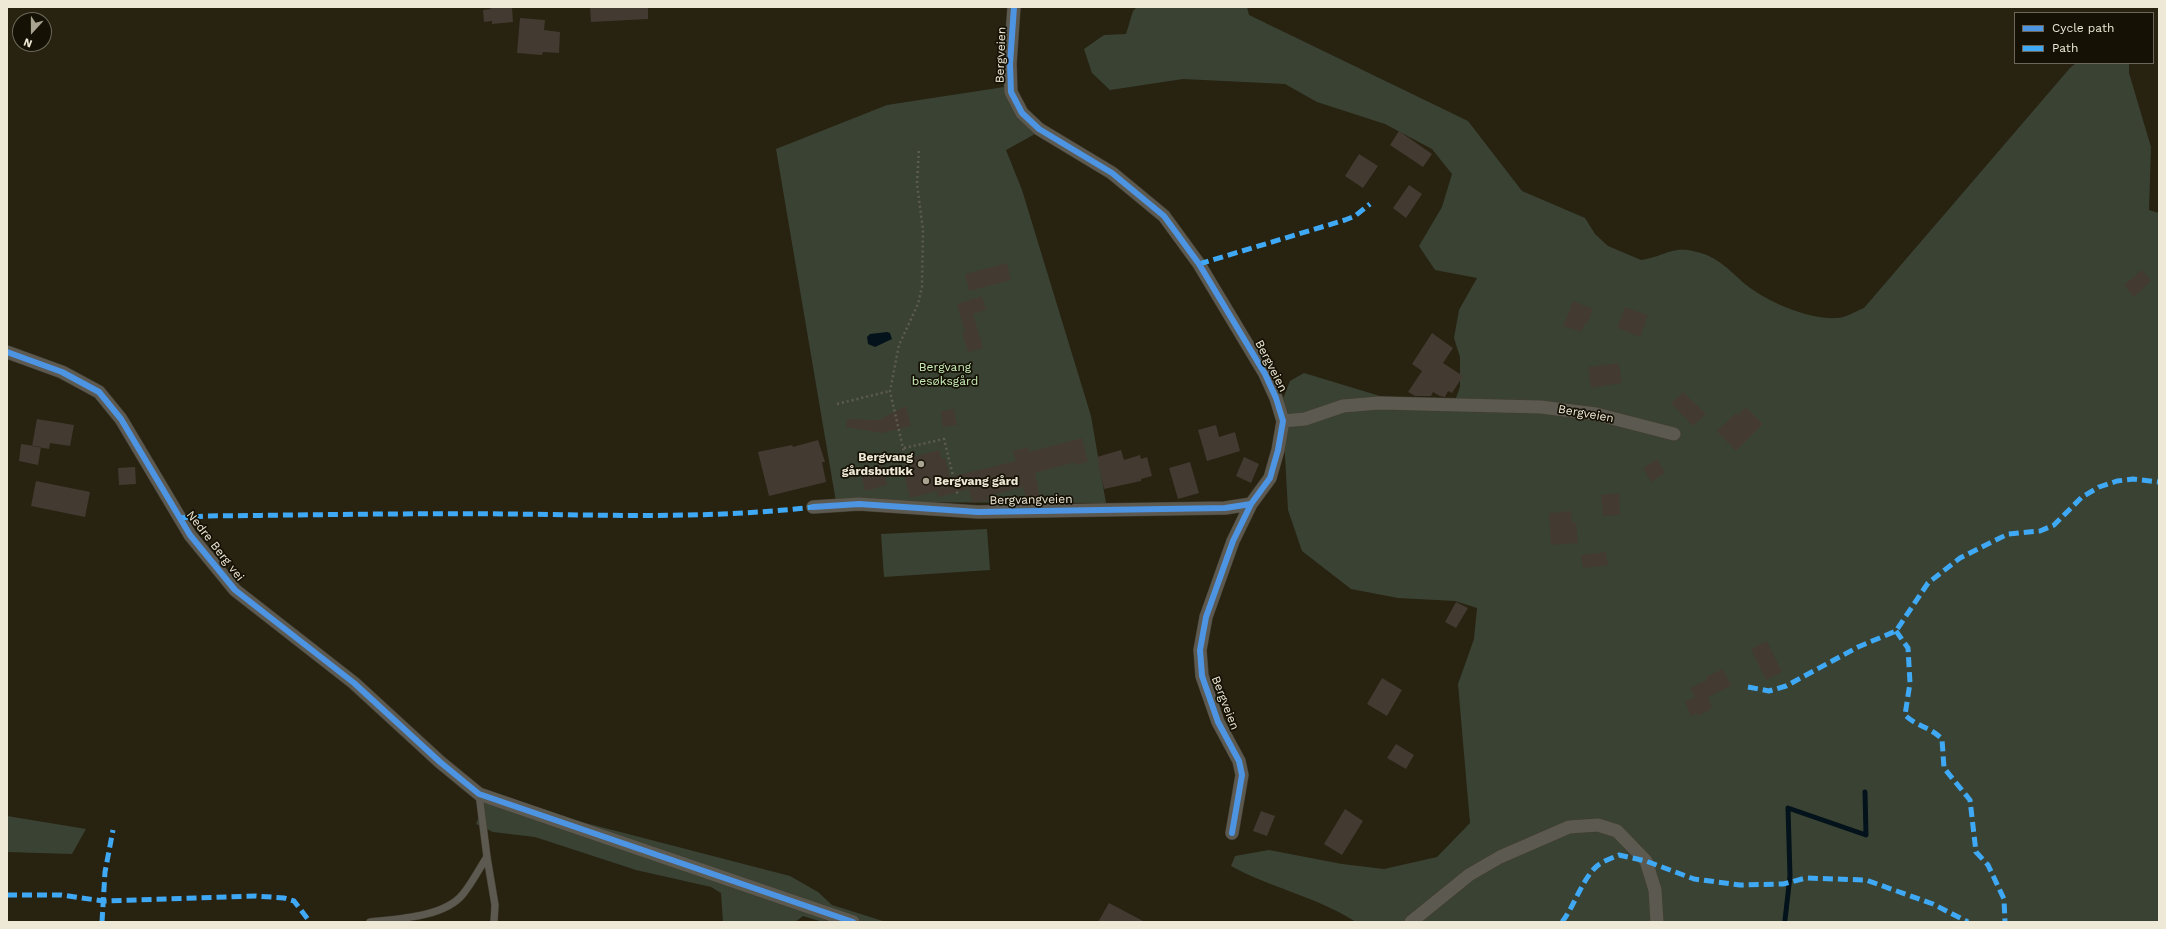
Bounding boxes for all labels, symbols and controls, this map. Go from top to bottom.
north arrow [12,12,52,52]
legend [2014,12,2154,64]
text: Cycle path [2052,21,2114,35]
street label: Bergveien [993,27,1009,83]
text: N [22,35,34,50]
text: Path [2052,41,2078,55]
street label: Bergveien [1252,338,1290,394]
park label: Bergvang besøksgård [912,360,978,388]
street label: Bergveien [1557,402,1615,426]
place label: Bergvang gårdsbutikk [842,450,913,478]
marker: Bergvang gårdsbutikk [916,459,926,469]
place label: Bergvang gård [934,474,1018,488]
marker: Bergvang gård [921,476,931,486]
street label: Bergvangveien [989,492,1073,508]
street label: Nedre Berg vei [183,508,247,584]
street label: Bergveien [1208,674,1242,732]

